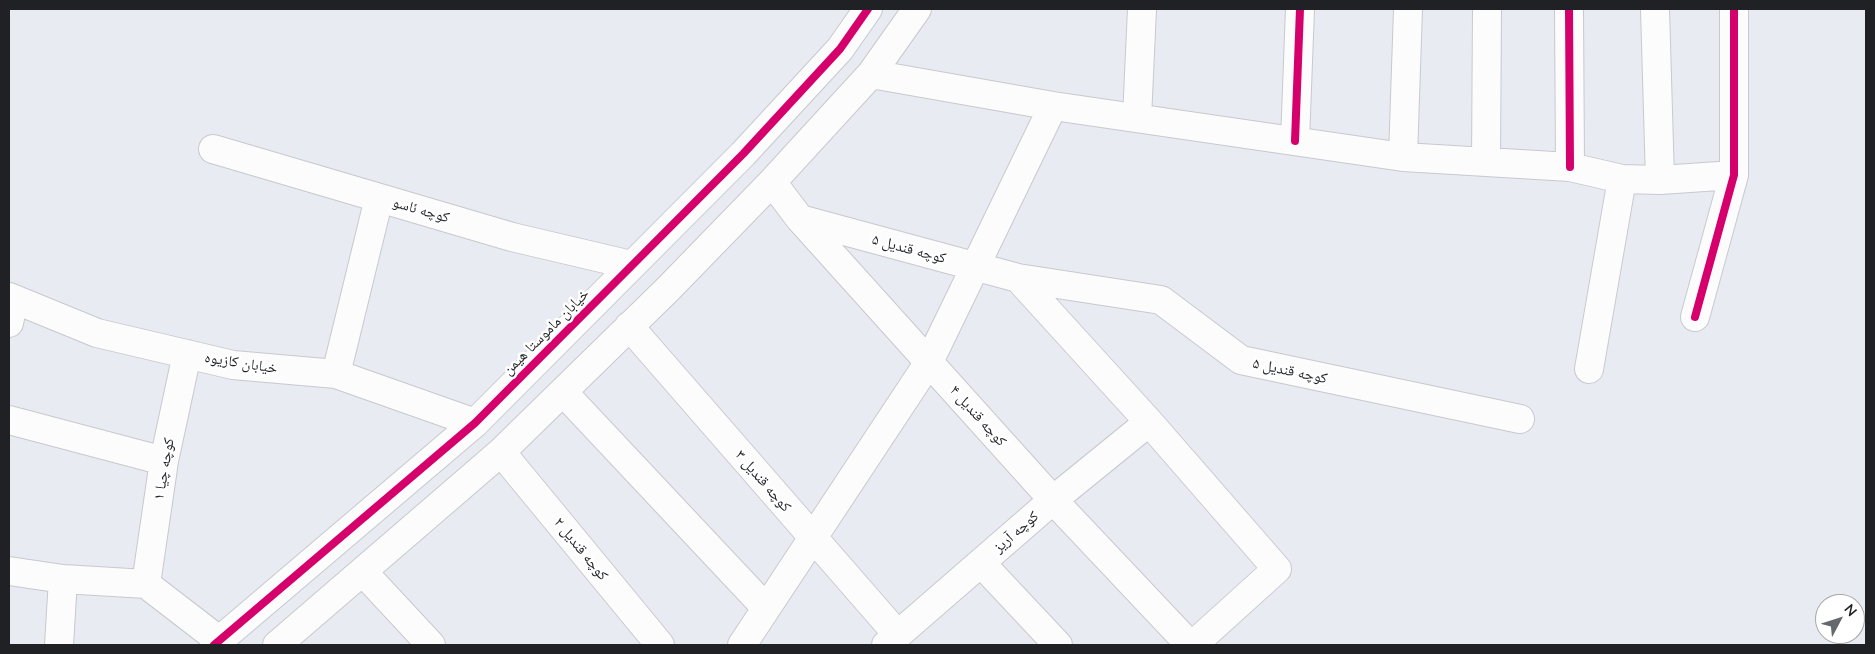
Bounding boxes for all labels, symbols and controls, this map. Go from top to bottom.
street label: کوچه ئاسو [391,193,451,227]
street label: کوچه قندیل ۵ [870,230,948,268]
street label: خیابان ماموستا هیمن [499,285,593,379]
street label: خیابان کازیوه [203,348,279,378]
street label: کوچه قندیل ۵ [1251,354,1329,388]
street label: کوچه قندیل ۴ [946,382,1010,450]
street label: کوچه چیا ۱ [150,436,178,502]
street label: کوچه قندیل ۳ [731,446,795,516]
street label: کوچه آریز [990,507,1042,557]
street label: کوچه قندیل ۲ [550,514,612,584]
north arrow [1815,594,1865,644]
text: N [1840,600,1861,620]

